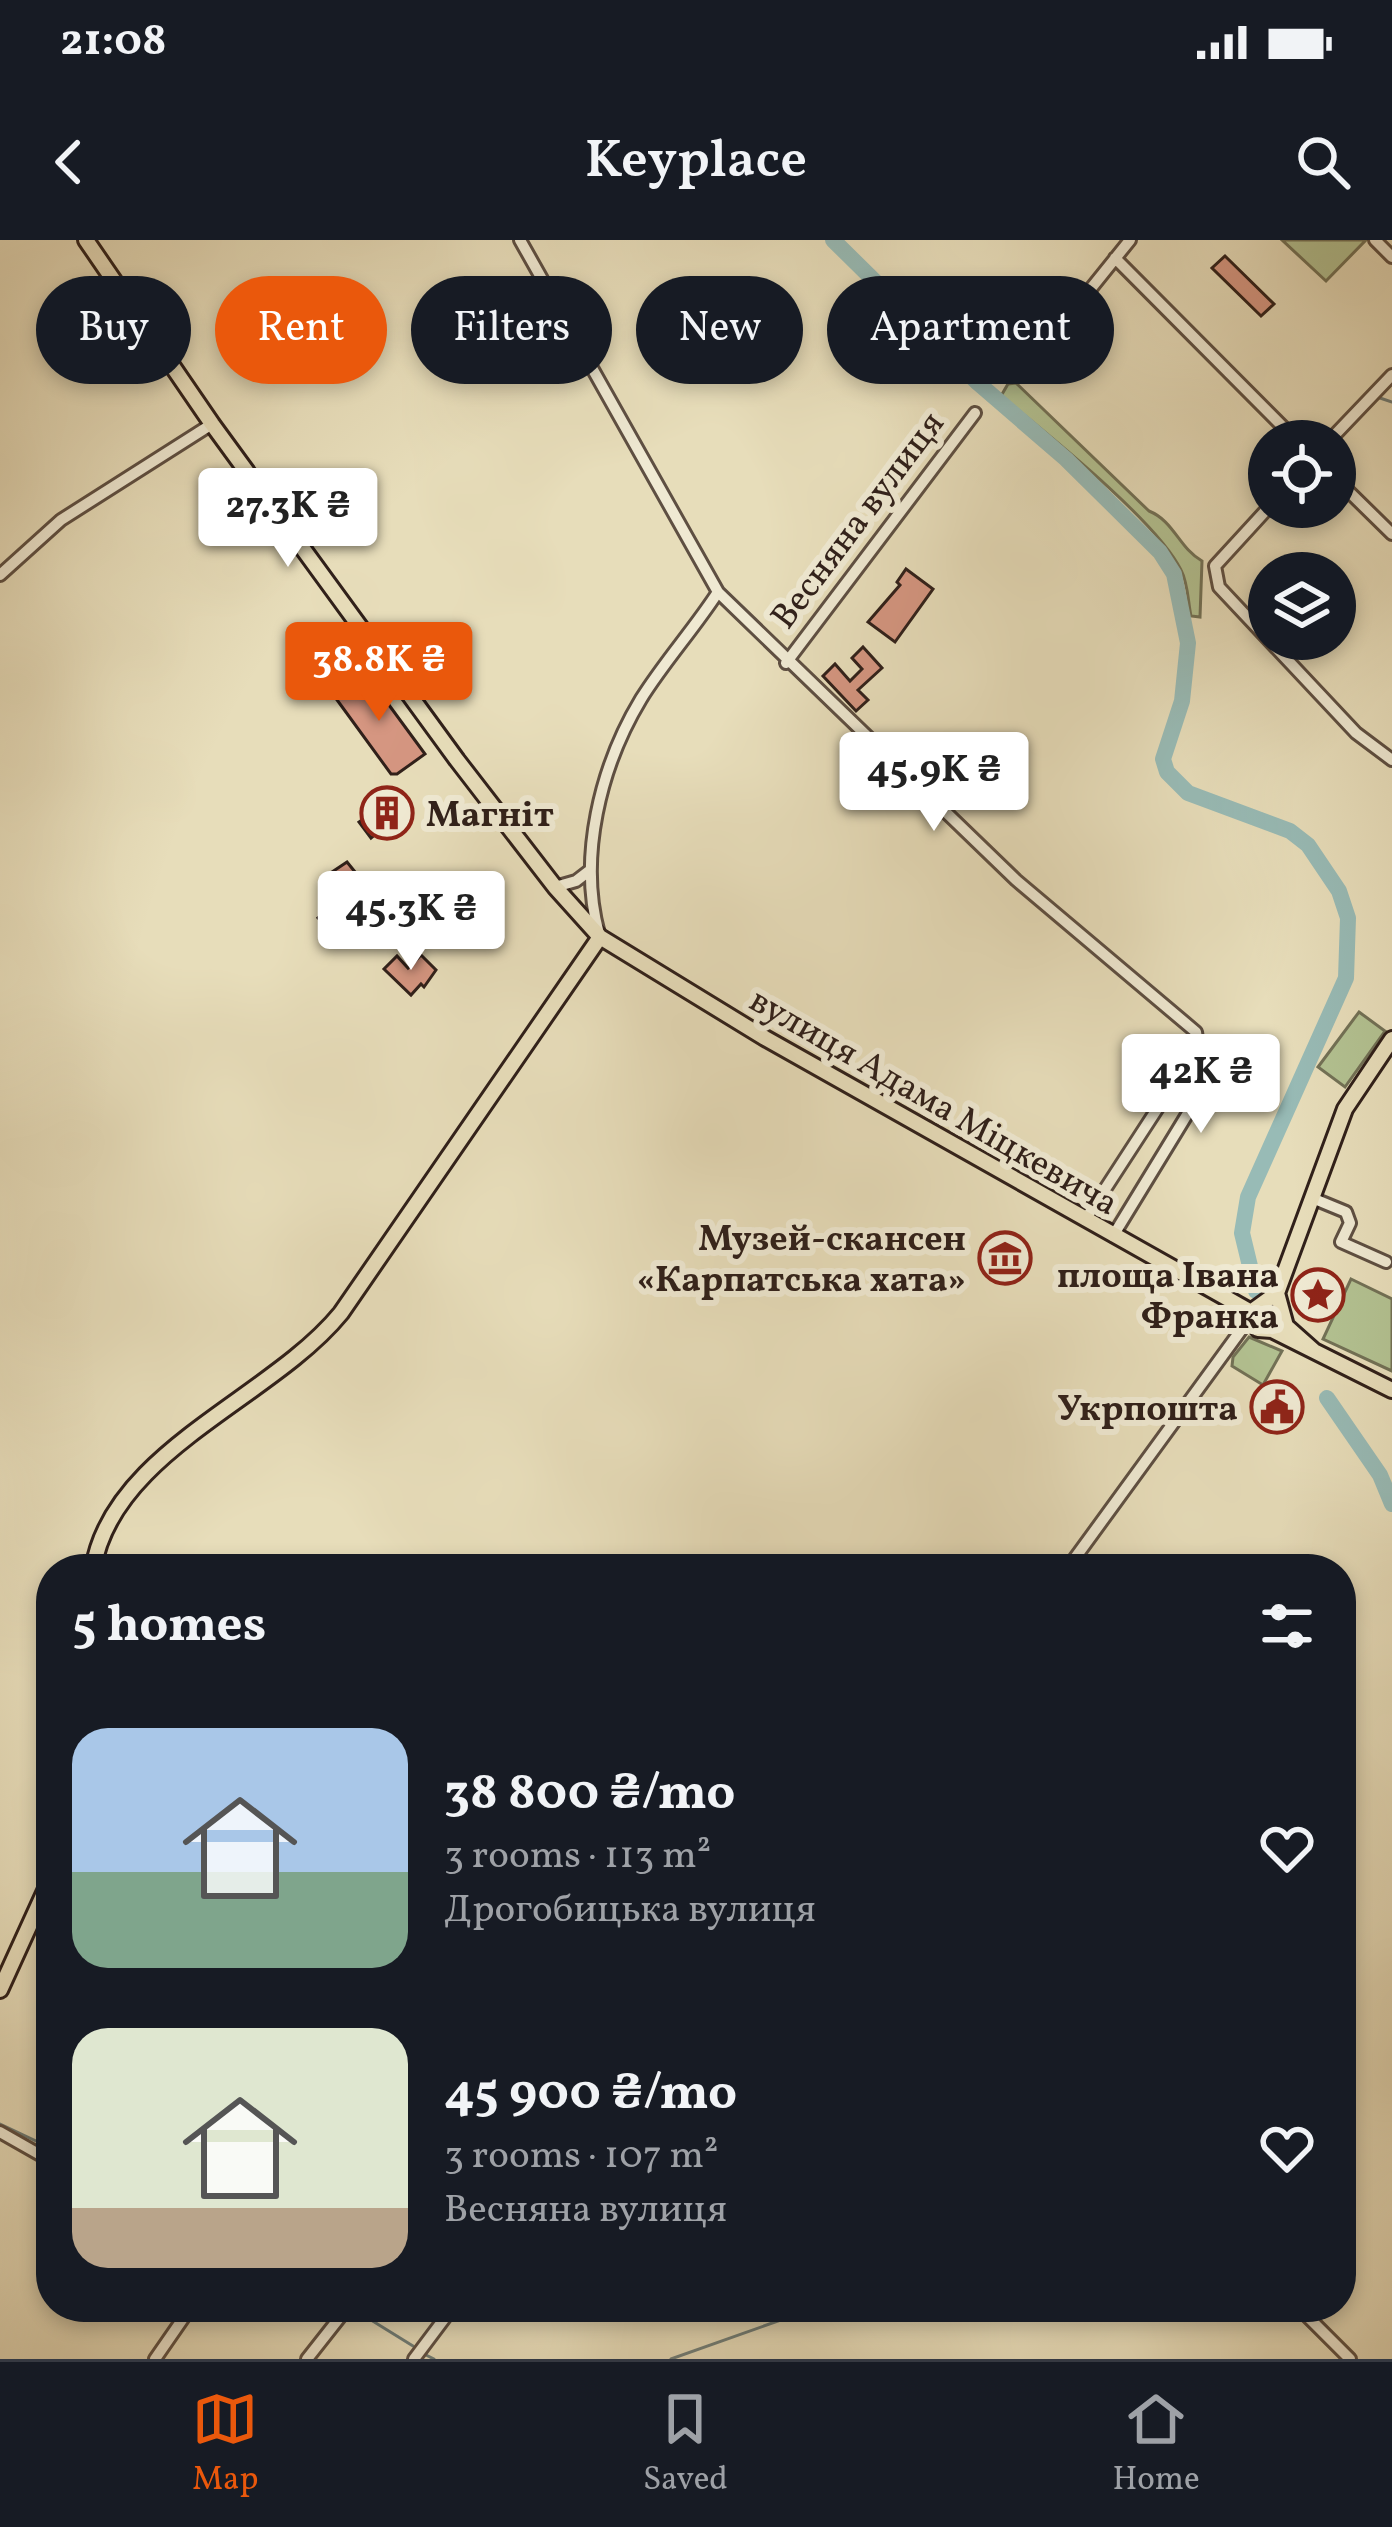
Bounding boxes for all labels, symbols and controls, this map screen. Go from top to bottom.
text: 21:08 [60,11,167,74]
text: Keyplace [585,125,807,200]
icon: back [36,129,102,195]
icon: search [1290,129,1356,195]
chip: Buy [36,276,191,384]
chip: Rent [215,276,387,384]
chip: Filters [411,276,612,384]
chip: New [636,276,803,384]
chip: Apartment [827,276,1114,384]
street label: Весняна вулиця [761,402,958,641]
map controls [1248,420,1356,660]
button: locate [1248,420,1356,528]
pin: 27.3K ₴ [177,468,399,570]
text: 27.3K ₴ [225,480,351,534]
button: layers [1248,552,1356,660]
pin: 38.8K ₴ [268,622,490,724]
text: 38.8K ₴ [312,634,446,688]
pin: 45.9K ₴ [823,732,1045,834]
text: 45.9K ₴ [867,744,1001,798]
building icon: Магніт [359,785,415,841]
place label: Магніт [426,792,554,842]
pin: 45.3K ₴ [300,871,522,973]
text: 45.3K ₴ [345,883,477,937]
street label: вулиця Адама Міцкевича [739,977,1127,1230]
pin: 42K ₴ [1117,1034,1285,1136]
text: 42K ₴ [1149,1046,1253,1100]
place label: Музей-скансен «Карпатська хата» [637,1216,966,1307]
museum icon: Музей-скансен «Карпатська хата» [977,1230,1033,1286]
place label: площа Івана Франка [1057,1253,1279,1344]
place icon: площа Івана Франка [1290,1267,1346,1323]
public building icon: Укрпошта [1249,1379,1305,1435]
place label: Укрпошта [1057,1386,1238,1436]
text: 5 homes [72,1591,266,1662]
icon: filters [1254,1593,1320,1659]
text: 38 800 ₴/mo [444,1759,736,1830]
icon: home [168,1776,312,1920]
icon: heart [1254,1815,1320,1881]
text: 3 rooms · 113 m² [444,1830,711,1884]
text: Дрогобицька вулиця [444,1884,816,1938]
text: 45 900 ₴/mo [444,2059,737,2130]
icon: home [168,2076,312,2220]
icon: heart [1254,2115,1320,2181]
text: 3 rooms · 107 m² [444,2130,718,2184]
text: Весняна вулиця [444,2184,727,2238]
tab: Map [192,2386,258,2504]
tab: Saved [643,2386,728,2504]
tab: Home [1112,2386,1200,2504]

